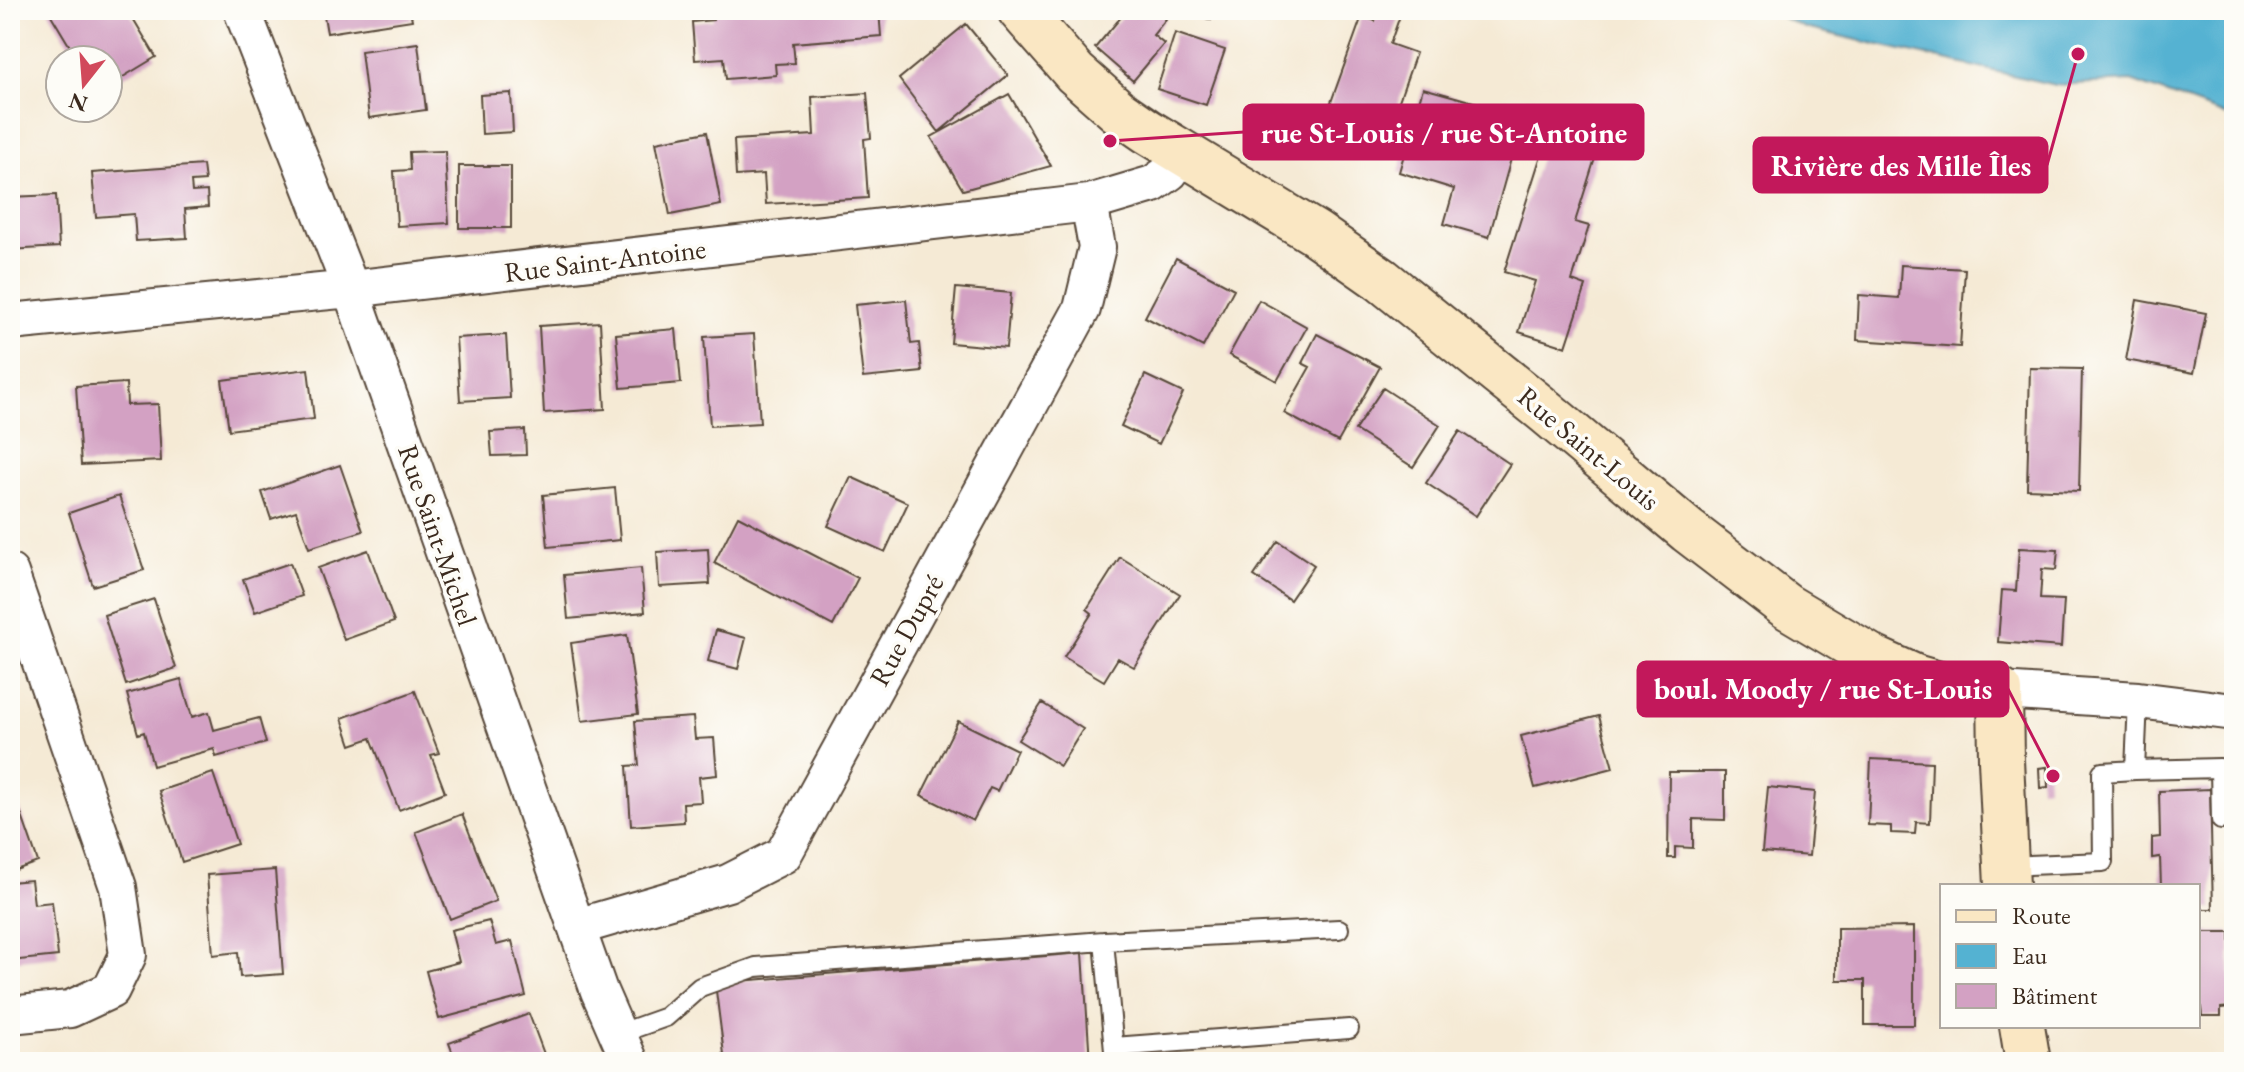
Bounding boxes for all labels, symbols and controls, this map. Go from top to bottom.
north arrow [44,44,124,124]
text: N [65,86,91,119]
callout: rue St-Louis / rue St-Antoine [1244,105,1643,159]
text: rue St-Louis / rue St-Antoine [1261,113,1627,152]
callout: Rivière des Mille Îles [1754,138,2047,192]
text: Rivière des Mille Îles [1771,146,2031,185]
street label: Rue Saint-Antoine [502,230,708,290]
street label: Rue Saint-Louis [1511,378,1667,518]
street label: Rue Saint-Michel [390,440,486,631]
street label: Rue Dupré [861,568,951,692]
callout: boul. Moody / rue St-Louis [1638,662,2008,716]
text: boul. Moody / rue St-Louis [1654,669,1992,708]
legend [1940,884,2200,1028]
text: Route [2012,900,2071,931]
text: Eau [2012,940,2048,971]
text: Bâtiment [2012,980,2098,1011]

